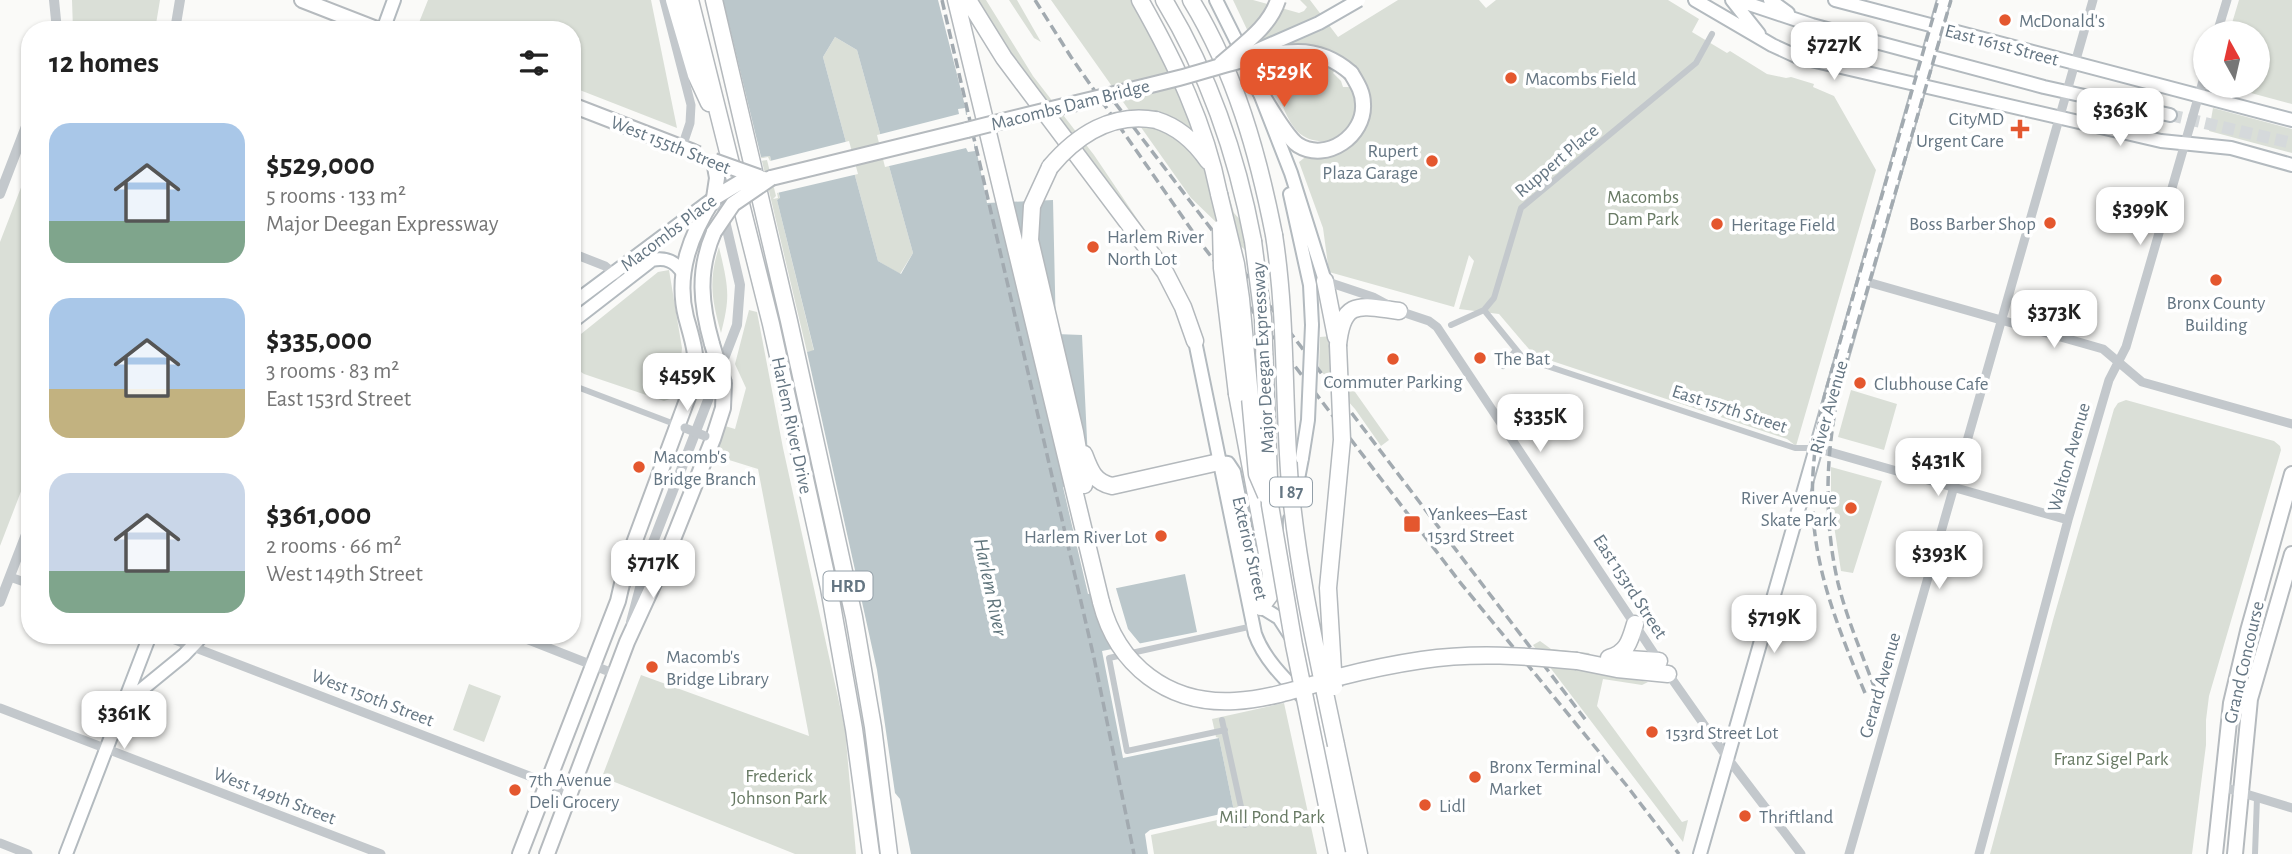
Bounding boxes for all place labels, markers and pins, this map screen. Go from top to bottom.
marker: McDonald's [1997,12,2013,28]
place label: McDonald's [2019,12,2105,31]
pin: $727K [1785,22,1883,82]
pin: $529K [1235,50,1333,109]
marker: Macombs Field [1503,70,1519,86]
place label: Macombs Field [1525,70,1636,89]
pin: $363K [2071,88,2169,148]
place label: CityMD Urgent Care [1916,110,2004,151]
marker: CityMD Urgent Care [2010,119,2030,139]
place label: Rupert Plaza Garage [1322,142,1418,183]
marker: Rupert Plaza Garage [1424,153,1440,169]
pin: $399K [2091,188,2189,247]
place label: Boss Barber Shop [1909,215,2036,234]
marker: Boss Barber Shop [2042,215,2058,231]
marker: Heritage Field [1709,216,1725,232]
place label: Heritage Field [1731,216,1835,235]
place label: Harlem River North Lot [1107,228,1204,269]
marker: Harlem River North Lot [1085,239,1101,255]
marker: Bronx County Building [2208,272,2224,288]
pin: $373K [2005,290,2103,350]
place label: Bronx County Building [2167,294,2265,335]
marker: The Bat [1472,350,1488,366]
place label: The Bat [1494,350,1550,369]
marker: Commuter Parking [1385,351,1401,367]
pin: $459K [638,354,736,413]
place label: Commuter Parking [1324,373,1463,392]
marker: Clubhouse Cafe [1852,375,1868,391]
place label: Clubhouse Cafe [1874,375,1989,394]
pin: $335K [1491,394,1589,454]
pin: $431K [1889,438,1987,498]
place label: Macomb's Bridge Branch [653,448,756,489]
marker: Macomb's Bridge Branch [631,459,647,475]
place label: River Avenue Skate Park [1741,489,1837,530]
marker: River Avenue Skate Park [1843,500,1859,516]
place label: Yankees–East 153rd Street [1428,505,1527,546]
marker: Yankees–East 153rd Street [1402,514,1422,534]
place label: Harlem River Lot [1024,528,1147,547]
marker: Harlem River Lot [1153,528,1169,544]
pin: $393K [1890,532,1988,591]
pin: $717K [604,540,702,600]
pin: $719K [1725,596,1823,655]
place label: Macomb's Bridge Library [666,648,769,689]
marker: Macomb's Bridge Library [644,659,660,675]
pin: $361K [75,692,173,751]
marker: 153rd Street Lot [1644,724,1660,740]
place label: 153rd Street Lot [1666,724,1778,743]
place label: Bronx Terminal Market [1489,758,1602,799]
marker: Bronx Terminal Market [1467,769,1483,785]
place label: 7th Avenue Deli Grocery [529,771,619,812]
marker: 7th Avenue Deli Grocery [507,782,523,798]
marker: Lidl [1417,797,1433,813]
place label: Lidl [1439,797,1466,816]
marker: Thriftland [1737,808,1753,824]
place label: Thriftland [1759,808,1834,827]

